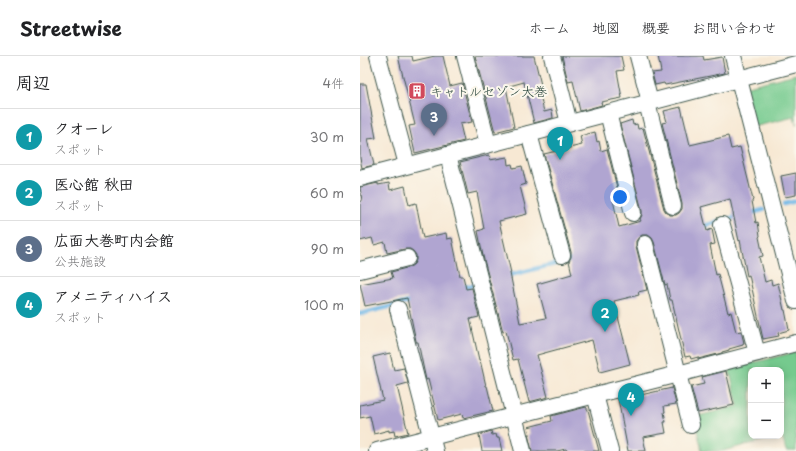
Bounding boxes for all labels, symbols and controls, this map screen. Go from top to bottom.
text: Streetwise [20,14,122,42]
text: ホーム [529,17,570,38]
text: 地図 [592,17,620,38]
text: 概要 [642,17,670,38]
text: お問い合わせ [692,17,776,38]
text: 周辺 [16,69,50,95]
text: 4件 [322,73,344,92]
building icon: キャトルセゾン大巻 [407,81,427,101]
place label: キャトルセゾン大巻 [430,81,547,100]
pin: 3 [421,103,447,136]
text: クオーレ [54,116,113,139]
text: 1 [26,127,32,146]
text: 30 m [310,127,344,146]
pin: 1 [547,127,573,160]
text: スポット [54,139,106,158]
text: 医心館 秋田 [54,172,134,195]
text: 2 [24,183,34,202]
text: 60 m [310,183,344,202]
your location [610,187,630,207]
text: スポット [54,195,106,214]
text: 広面大巻町内会館 [54,228,174,251]
text: 3 [25,239,33,258]
text: 90 m [311,239,344,258]
text: 公共施設 [54,251,106,270]
text: アメニティハイス [54,284,172,307]
text: 4 [25,295,33,314]
text: 100 m [304,295,344,314]
pin: 2 [592,299,618,332]
text: スポット [54,307,106,326]
map controls [748,367,784,439]
button: + [748,367,784,403]
pin: 4 [618,383,644,416]
button: − [748,403,784,439]

